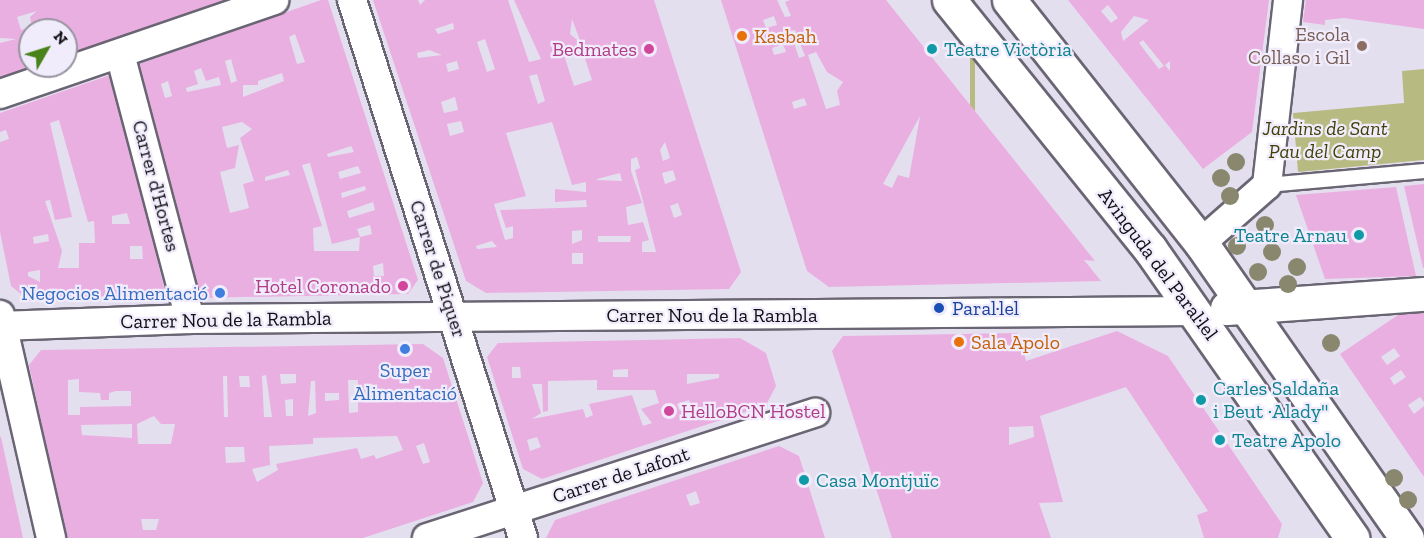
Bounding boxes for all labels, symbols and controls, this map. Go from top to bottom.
north arrow [18,18,78,78]
place label: Escola Collaso i Gil [1248,22,1350,69]
place label: Kasbah [754,24,817,48]
text: N [50,27,72,48]
marker: Kasbah [735,29,749,43]
place label: Bedmates [552,37,637,61]
place label: Teatre Victòria [944,37,1073,61]
marker: Escola Collaso i Gil [1355,39,1369,53]
marker: Bedmates [642,42,656,56]
marker: Teatre Victòria [925,42,939,56]
park label: Jardins de Sant Pau del Camp [1262,117,1388,164]
street label: Carrer d'Hortes [127,118,185,254]
street label: Avinguda del Paral·lel [1093,183,1223,345]
street label: Carrer de Piquer [404,197,472,341]
place label: Teatre Arnau [1233,223,1347,247]
marker: Teatre Arnau [1352,228,1366,242]
place label: Hotel Coronado [255,274,391,298]
marker: Hotel Coronado [396,279,410,293]
place label: Negocios Alimentació [20,281,208,305]
marker: Negocios Alimentació [213,286,227,300]
place label: Paral·lel [952,296,1019,320]
marker: Paral·lel [930,299,948,317]
street label: Carrer Nou de la Rambla [606,303,818,327]
street label: Carrer Nou de la Rambla [120,306,332,334]
place label: Sala Apolo [971,330,1061,354]
marker: Sala Apolo [952,335,966,349]
marker: Super Alimentació [398,342,412,356]
place label: Super Alimentació [353,358,457,405]
place label: Carles Saldaña i Beut ·Alady" [1213,376,1339,423]
marker: Carles Saldaña i Beut ·Alady" [1194,393,1208,407]
place label: HelloBCN Hostel [681,399,826,423]
marker: HelloBCN Hostel [662,404,676,418]
place label: Teatre Apolo [1232,428,1342,452]
marker: Teatre Apolo [1213,433,1227,447]
street label: Carrer de Lafont [549,442,693,508]
place label: Casa Montjuïc [816,468,939,492]
marker: Casa Montjuïc [797,473,811,487]

